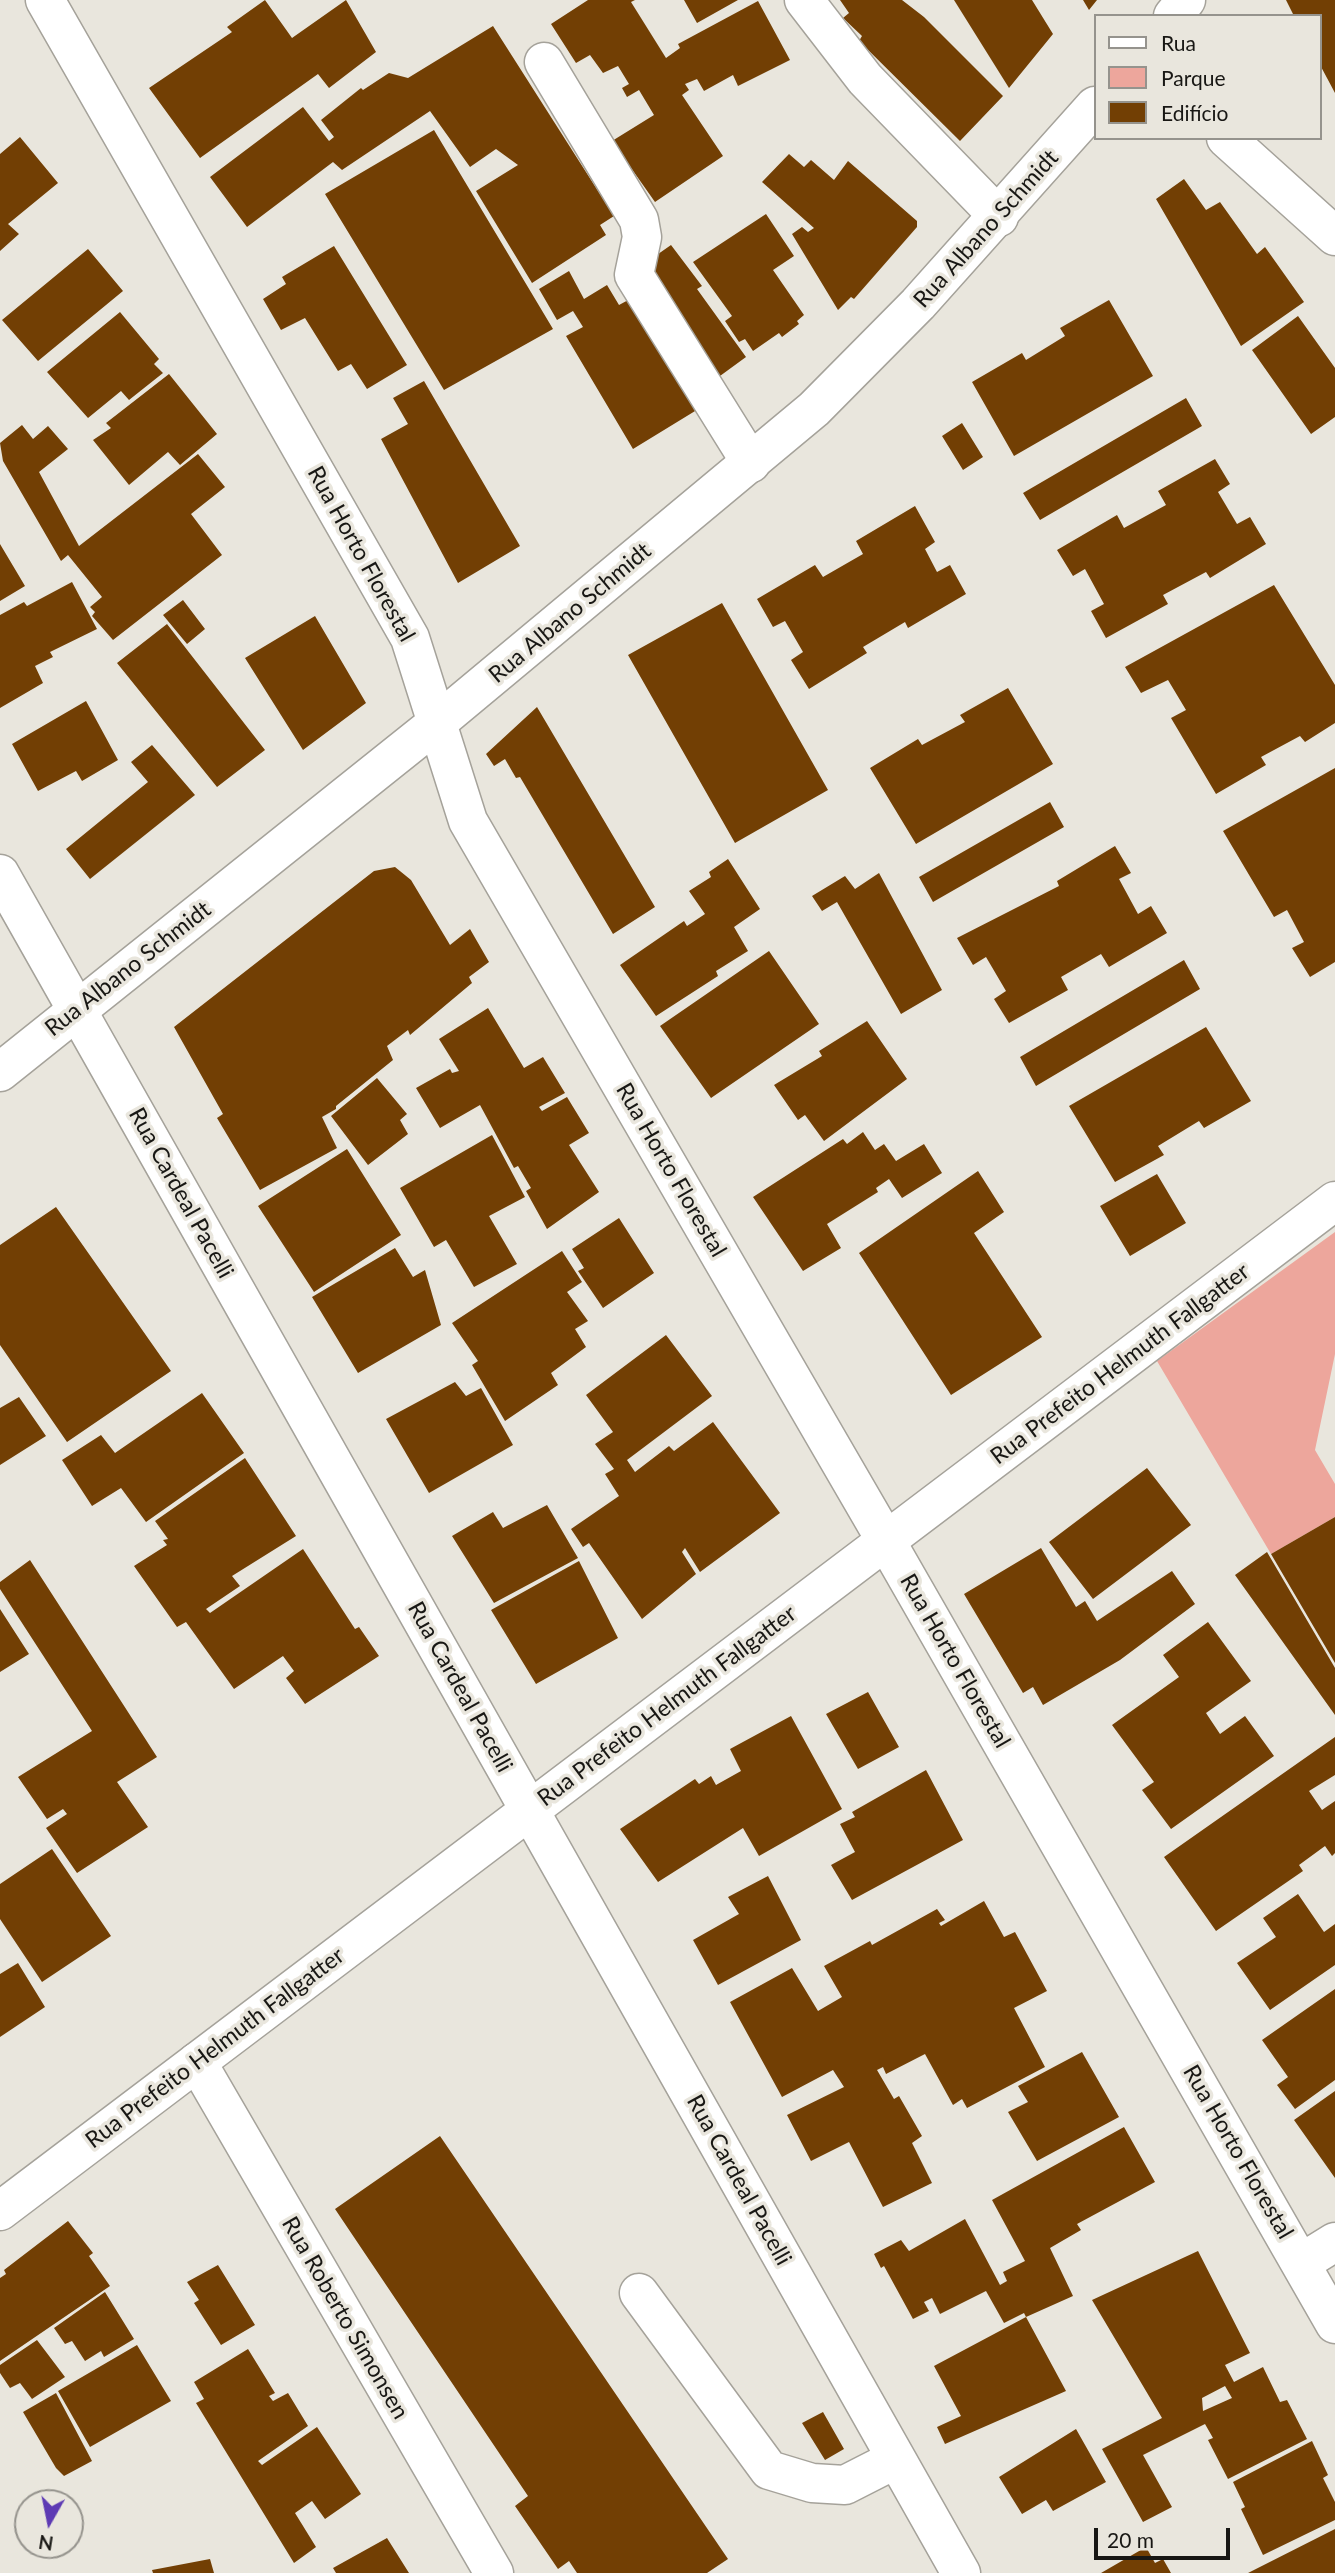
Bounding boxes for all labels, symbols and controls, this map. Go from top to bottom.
legend [1094,14,1321,140]
text: Rua [1161,30,1196,55]
text: Parque [1161,65,1226,90]
text: Edifício [1161,100,1228,125]
street label: Rua Albano Schmidt [908,144,1064,314]
street label: Rua Horto Florestal [301,462,421,646]
street label: Rua Albano Schmidt [483,537,657,689]
street label: Rua Albano Schmidt [40,896,216,1042]
street label: Rua Horto Florestal [610,1078,732,1262]
street label: Rua Cardeal Pacelli [123,1103,239,1283]
street label: Rua Prefeito Helmuth Fallgatter [985,1258,1255,1470]
street label: Rua Horto Florestal [894,1569,1016,1753]
street label: Rua Cardeal Pacelli [402,1597,518,1777]
street label: Rua Prefeito Helmuth Fallgatter [532,1600,802,1812]
street label: Rua Prefeito Helmuth Fallgatter [80,1942,350,2154]
street label: Rua Horto Florestal [1177,2060,1299,2244]
street label: Rua Cardeal Pacelli [681,2090,797,2270]
street label: Rua Roberto Simonsen [276,2212,414,2424]
north arrow [14,2489,84,2559]
scale bar [1097,2514,1234,2558]
text: 20 m [1107,2527,1154,2552]
text: N [37,2531,55,2556]

